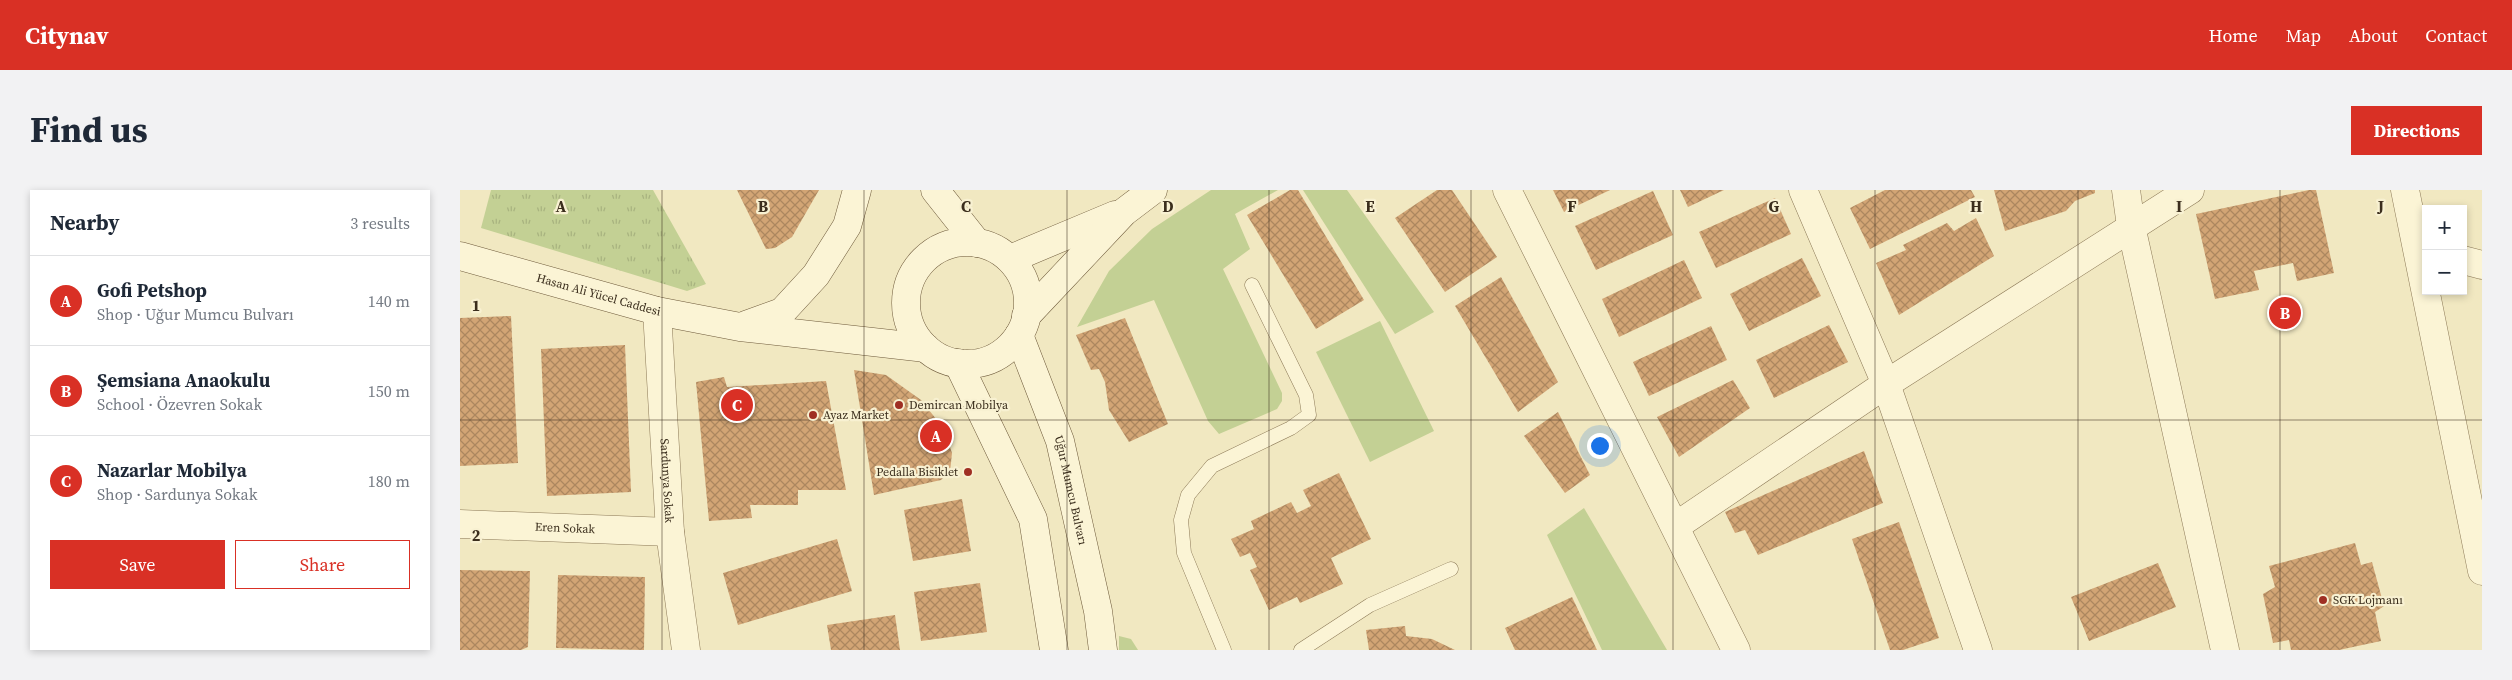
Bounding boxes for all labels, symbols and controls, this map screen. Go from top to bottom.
text: Citynav [25,19,109,52]
text: Home [2209,23,2258,48]
text: Map [2286,23,2321,48]
text: About [2349,23,2397,48]
text: Contact [2425,23,2487,48]
text: Find us [30,106,148,154]
button: Directions [2351,106,2482,155]
text: A [556,195,567,217]
text: B [758,195,769,217]
text: C [961,195,971,217]
text: D [1162,195,1174,217]
text: E [1365,195,1375,217]
text: F [1567,195,1577,217]
text: G [1769,195,1780,217]
text: H [1970,195,1982,217]
text: I [2176,195,2182,217]
text: J [2377,195,2384,217]
map controls [2422,205,2467,295]
button: + [2422,205,2467,250]
text: Nearby [50,208,120,237]
text: 3 results [350,212,410,234]
button: − [2422,250,2467,295]
street label: Hasan Ali Yücel Caddesi [535,270,662,320]
text: Gofi Petshop [97,277,207,303]
text: A [61,290,71,312]
text: 140 m [368,290,410,312]
text: 1 [472,294,480,316]
pin: B [2269,294,2301,332]
text: Shop · Uğur Mumcu Bulvarı [97,303,294,325]
text: Şemsiana Anaokulu [97,367,270,393]
text: B [61,380,71,402]
text: 150 m [368,380,410,402]
pin: C [721,386,753,424]
text: School · Özevren Sokak [97,393,262,415]
place label: Demircan Mobilya [909,397,1009,413]
marker: Demircan Mobilya [893,399,905,411]
place label: Ayaz Market [823,407,889,423]
marker: Ayaz Market [807,409,819,421]
pin: A [920,417,952,455]
street label: Uğur Mumcu Bulvarı [1051,433,1091,547]
your location [1587,433,1613,459]
street label: Sardunya Sokak [657,438,677,524]
text: Nazarlar Mobilya [97,457,247,483]
place label: Pedalla Bisiklet [876,464,958,480]
marker: Pedalla Bisiklet [962,466,974,478]
text: C [61,470,71,492]
text: 180 m [368,470,410,492]
text: Shop · Sardunya Sokak [97,483,257,505]
street label: Eren Sokak [534,519,596,537]
text: 2 [472,524,481,546]
button: Save [50,540,225,589]
button: Share [235,540,410,589]
place label: SGK Lojmanı [2333,592,2403,608]
marker: SGK Lojmanı [2317,594,2329,606]

